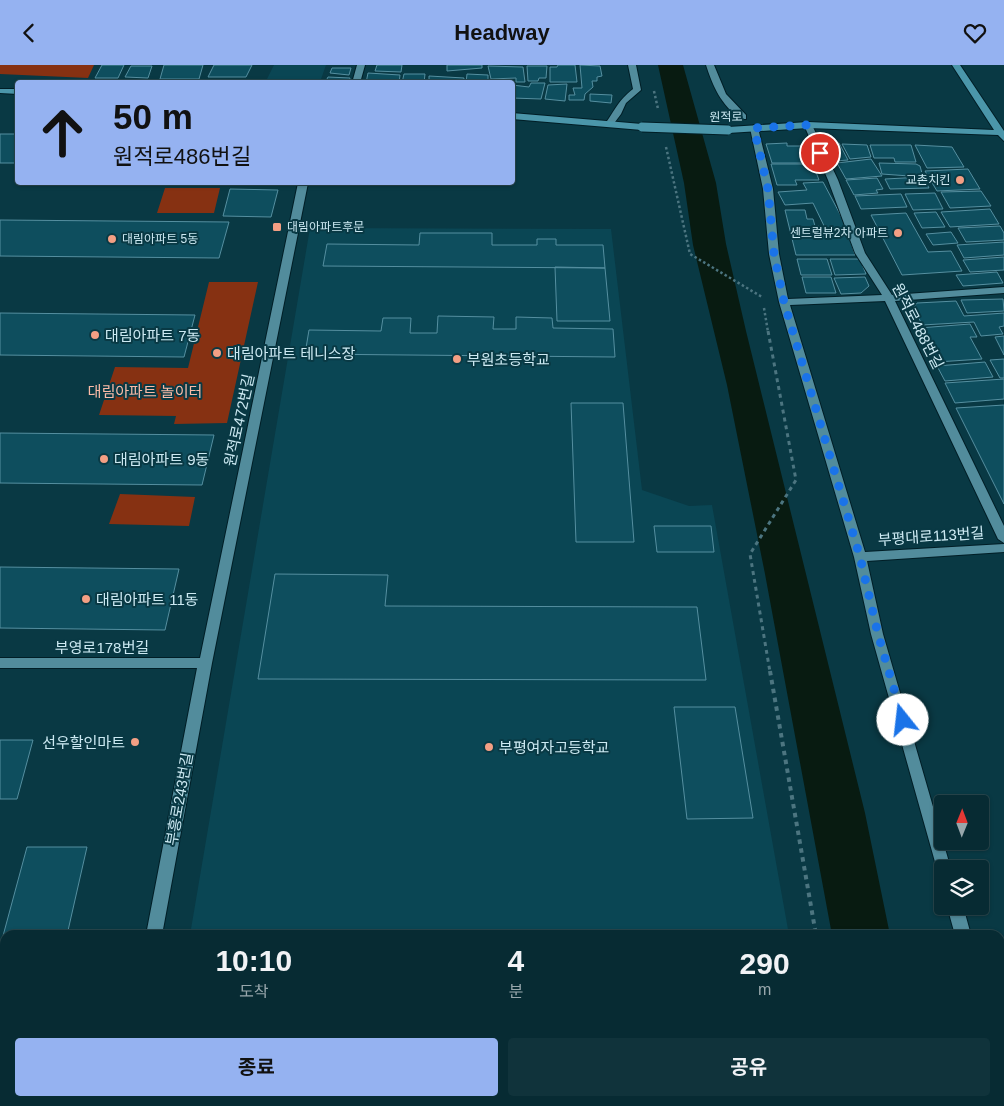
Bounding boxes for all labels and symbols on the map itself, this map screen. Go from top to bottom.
street label: 원적로 [709,110,743,124]
pin [799,132,841,174]
place label: 교촌치킨 [906,173,950,187]
marker: 교촌치킨 [954,174,966,186]
place label: 대림아파트후문 [287,220,364,234]
marker: 대림아파트후문 [271,221,283,233]
place label: 센트럴뷰2차 아파트 [790,226,888,240]
marker: 센트럴뷰2차 아파트 [892,227,904,239]
place label: 대림아파트 5동 [122,232,198,246]
marker: 대림아파트 5동 [106,233,118,245]
street label: 원적로488번길 [889,280,947,372]
place label: 대림아파트 7동 [105,327,200,344]
marker: 대림아파트 7동 [89,329,101,341]
place label: 대림아파트 테니스장 [227,345,356,362]
marker: 대림아파트 테니스장 [211,347,223,359]
place label: 부원초등학교 [467,351,550,368]
marker: 부원초등학교 [451,353,463,365]
street label: 원적로472번길 [221,372,257,468]
park label: 대림아파트 놀이터 [88,383,202,400]
place label: 대림아파트 9동 [114,451,209,468]
marker: 대림아파트 9동 [98,453,110,465]
street label: 부평대로113번길 [877,524,985,548]
place label: 대림아파트 11동 [96,591,199,608]
marker: 대림아파트 11동 [80,593,92,605]
street label: 부영로178번길 [55,639,149,656]
position arrow [876,693,928,745]
place label: 선우할인마트 [42,734,125,751]
marker: 선우할인마트 [129,736,141,748]
place label: 부평여자고등학교 [499,739,609,756]
marker: 부평여자고등학교 [483,741,495,753]
street label: 부흥로243번길 [162,751,196,847]
north arrow [934,795,989,850]

